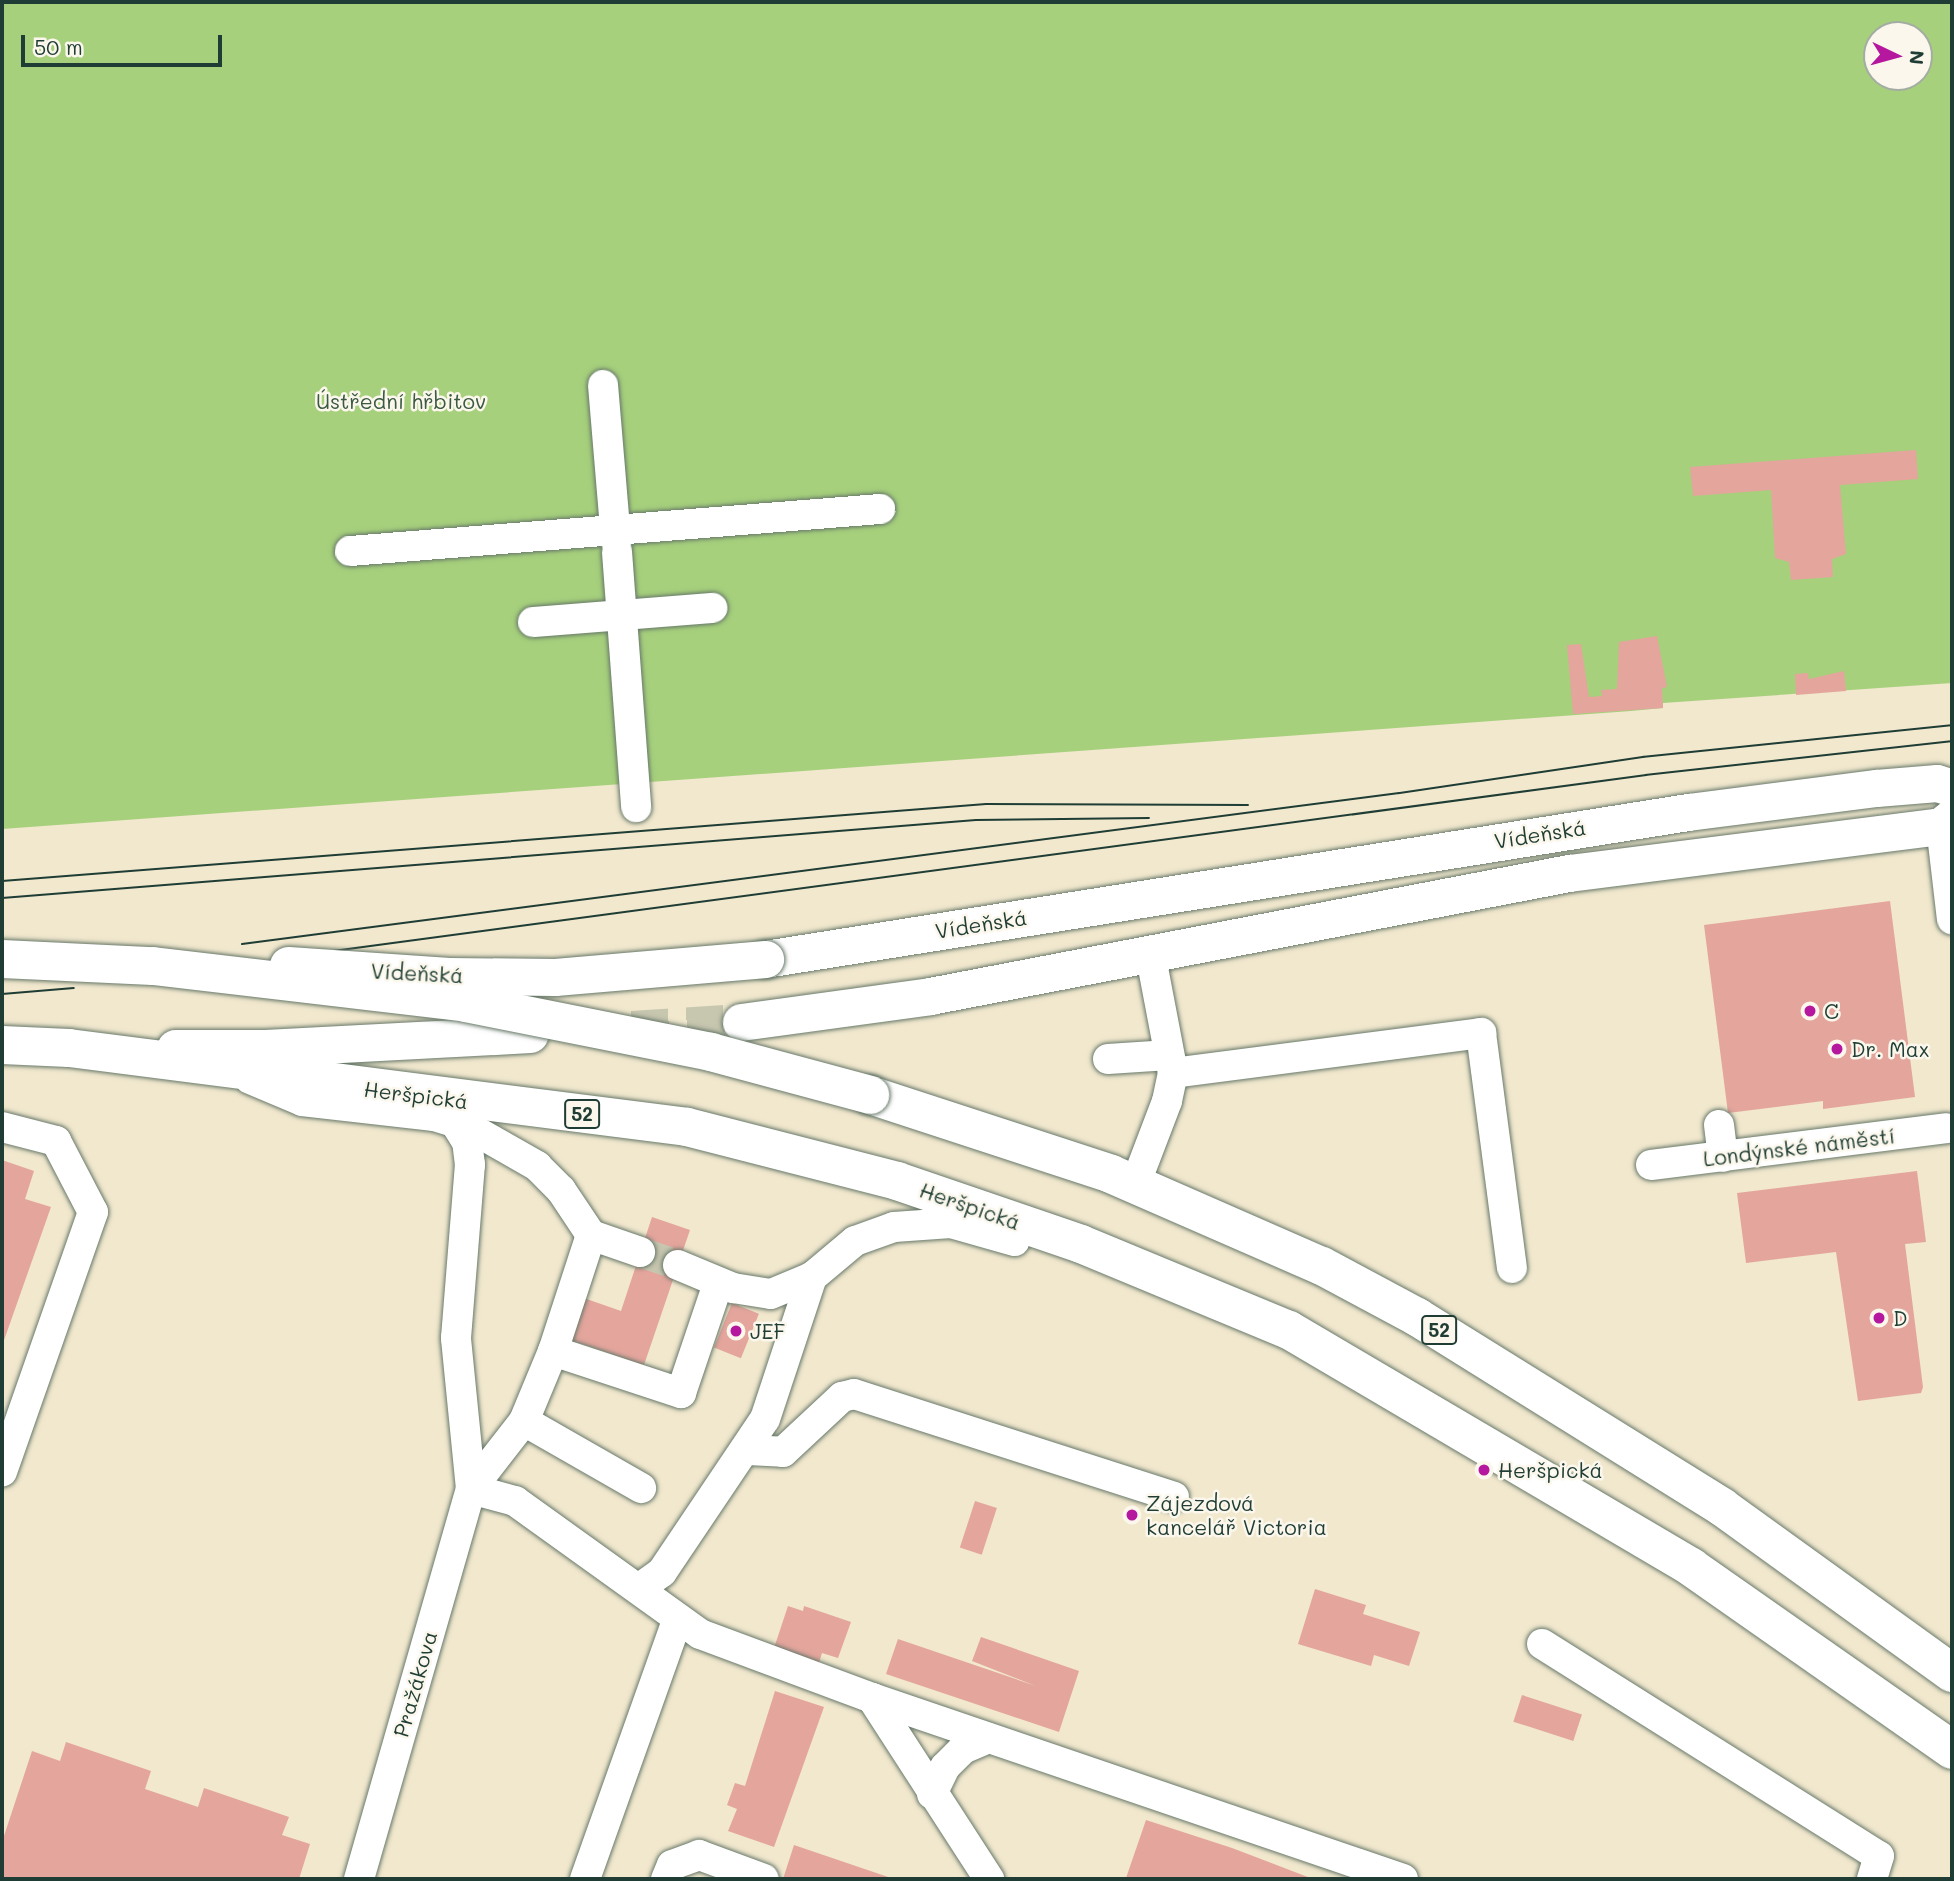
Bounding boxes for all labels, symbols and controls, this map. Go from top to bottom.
scale bar [24,21,226,65]
north arrow [1863,21,1933,91]
text: 50 m [34,33,83,60]
text: N [1904,49,1931,66]
park label: Ústřední hřbitov [316,388,486,414]
street label: Vídeňská [1492,814,1588,854]
street label: Vídeňská [933,904,1029,944]
street label: Vídeňská [370,958,464,988]
place label: C [1824,998,1839,1024]
marker: C [1802,1003,1818,1019]
place label: Dr. Max [1851,1036,1929,1062]
marker: Dr. Max [1829,1041,1845,1057]
street label: Heršpická [363,1076,469,1114]
road number: 52 [563,1098,601,1130]
street label: Londýnské náměstí [1702,1123,1896,1171]
street label: Heršpická [916,1177,1024,1235]
place label: D [1893,1305,1907,1331]
marker: D [1871,1310,1887,1326]
road number: 52 [1420,1314,1458,1346]
place label: JEF [750,1318,785,1344]
marker: JEF [728,1323,744,1339]
place label: Heršpická [1498,1457,1603,1483]
marker: Heršpická [1476,1462,1492,1478]
place label: Zájezdová kancelář Victoria [1146,1490,1327,1540]
marker: Zájezdová kancelář Victoria [1124,1507,1140,1523]
street label: Pražákova [388,1628,442,1740]

